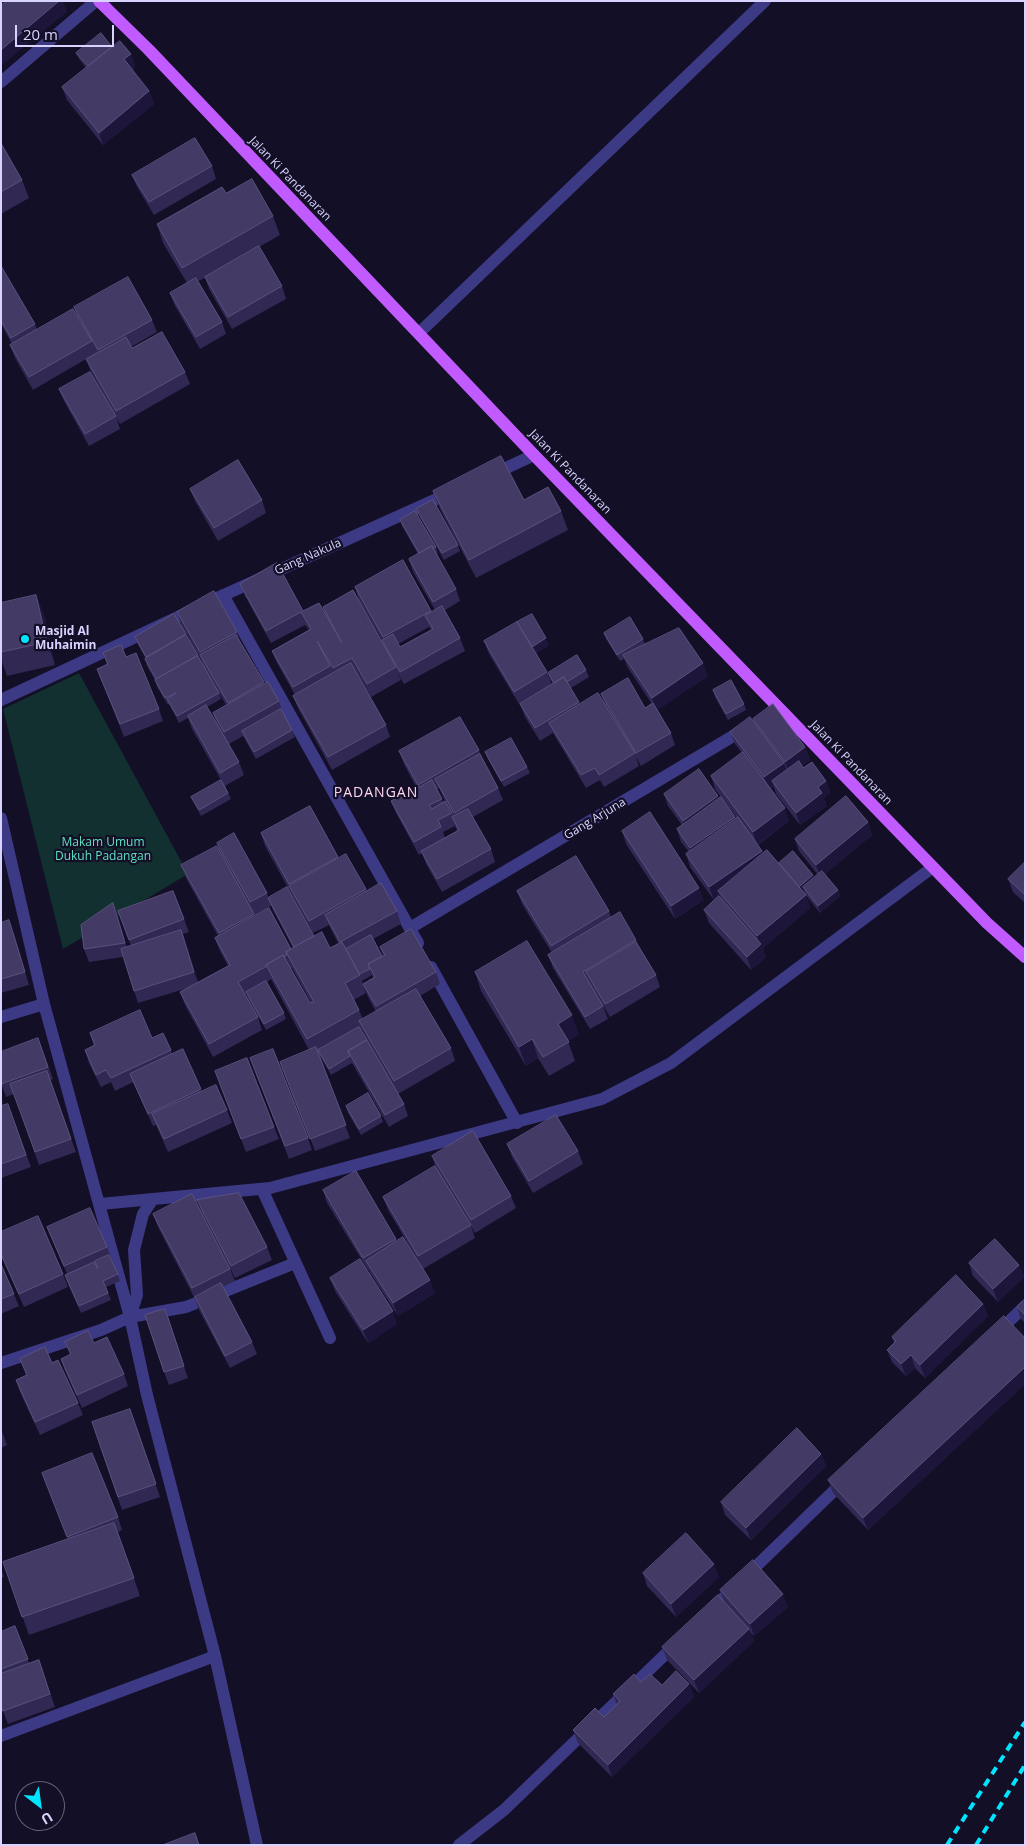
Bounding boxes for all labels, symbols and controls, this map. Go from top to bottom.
scale bar [18,15,116,47]
text: 20 m [23,24,58,44]
street label: Jalan Ki Pandanaran [246,134,334,224]
street label: Jalan Ki Pandanaran [526,427,614,517]
street label: Gang Nakula [272,536,344,578]
place label: Masjid Al Muhaimin [35,625,96,653]
marker: Masjid Al Muhaimin [19,633,31,645]
street label: Jalan Ki Pandanaran [807,718,895,808]
district label: PADANGAN [333,785,419,801]
street label: Gang Arjuna [562,795,628,843]
park label: Makam Umum Dukuh Padangan [55,836,151,864]
north arrow [15,1781,65,1831]
text: U [38,1808,57,1829]

